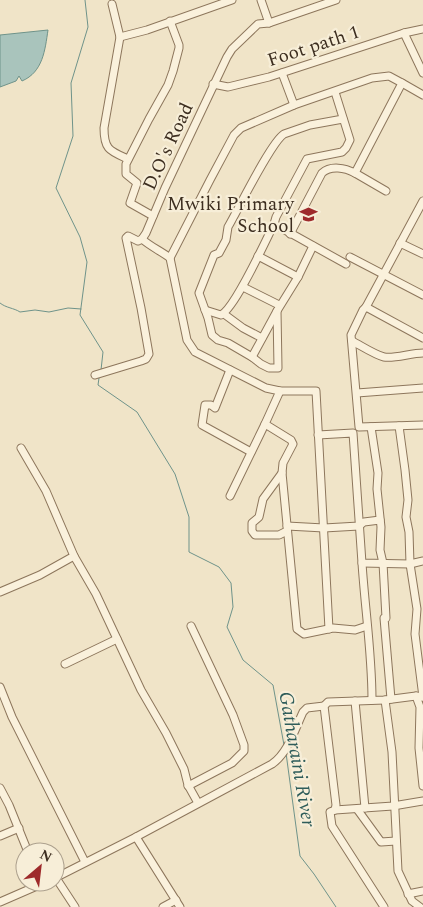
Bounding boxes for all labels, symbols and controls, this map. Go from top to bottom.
street label: Foot path 1 [264,18,363,75]
street label: D.O's Road [135,98,201,195]
place label: Mwiki Primary School [167,190,295,241]
school or university icon: Mwiki Primary School [298,204,318,224]
water label: Gatharaini River [270,689,324,830]
north arrow [15,842,65,892]
text: N [36,844,56,868]

